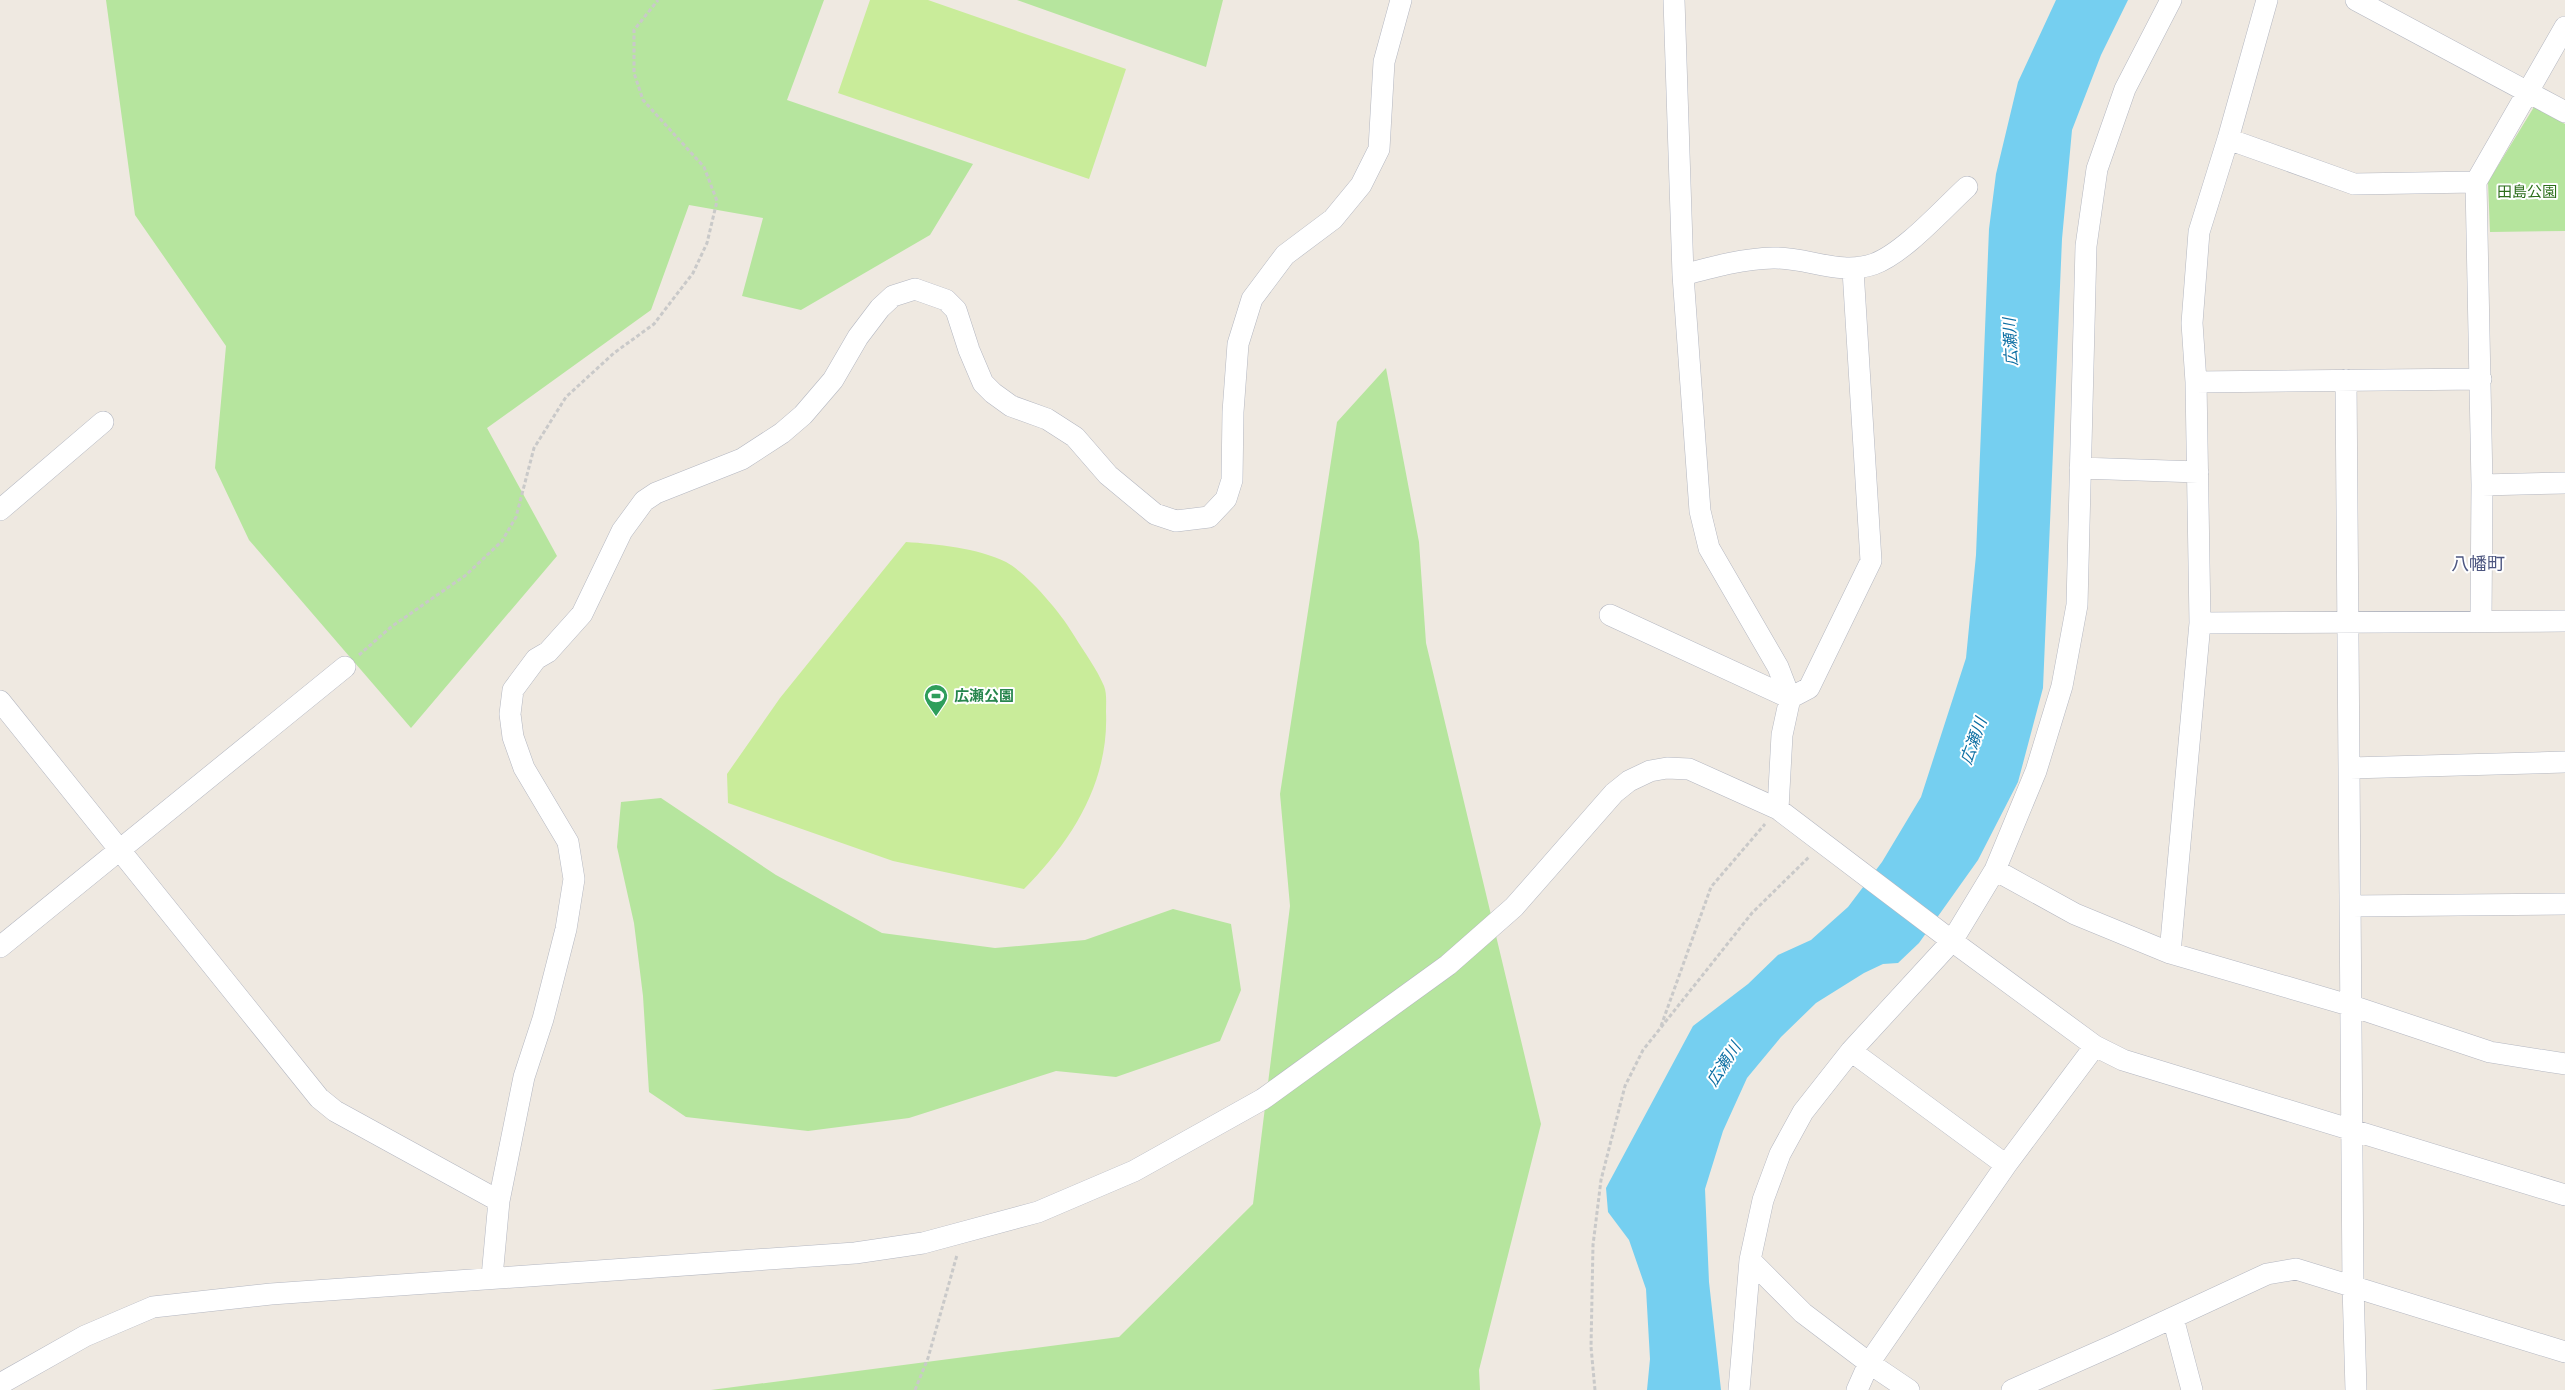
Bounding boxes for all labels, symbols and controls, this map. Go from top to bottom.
park label: 田島公園 [2497,182,2557,201]
water label: 広瀬川 [1999,315,2022,366]
district label: 八幡町 [2451,552,2505,575]
sports icon: 広瀬公園 [923,683,949,717]
place label: 広瀬公園 [954,686,1014,705]
water label: 広瀬川 [1955,713,1992,767]
water label: 広瀬川 [1702,1037,1746,1090]

